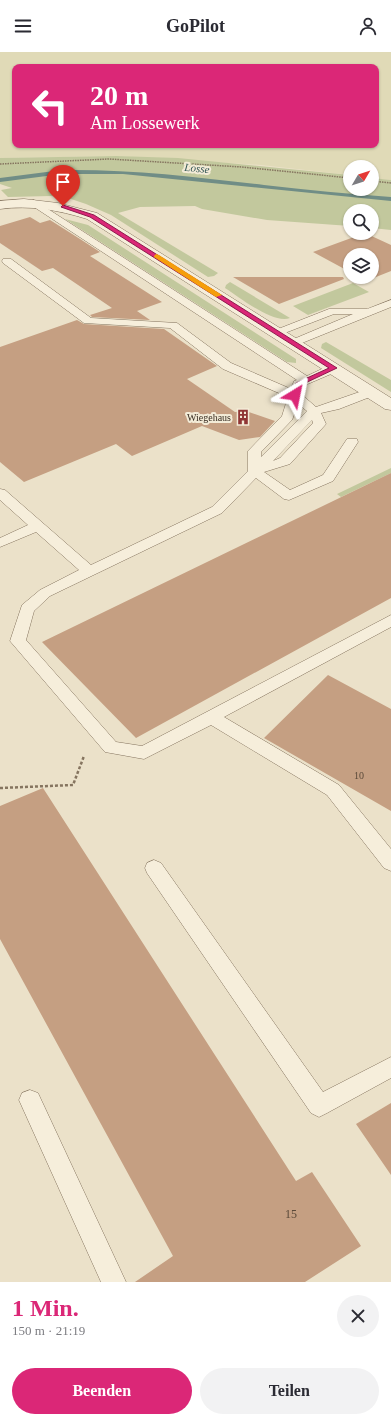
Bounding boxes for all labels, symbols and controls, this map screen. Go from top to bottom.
icon: menu [12,15,34,37]
icon: person [357,15,379,37]
text: GoPilot [166,16,225,36]
icon: left [24,80,76,132]
text: 20 m [90,80,148,111]
text: Am Lossewerk [90,113,199,133]
north arrow [343,160,379,196]
map controls [343,160,379,284]
water label: Losse [183,161,210,175]
pin [46,165,80,206]
icon: arrive [52,171,74,193]
button: search [343,204,379,240]
button: layers [343,248,379,284]
position arrow [274,374,316,416]
building icon: Wiegehaus [234,408,252,426]
place label: Wiegehaus [187,412,231,423]
house number: 10 [354,770,364,781]
house number: 15 [285,1207,297,1221]
text: 1 Min. [12,1295,79,1321]
button: close [337,1295,379,1337]
text: 150 m · 21:19 [12,1323,85,1338]
button: Beenden [12,1368,192,1414]
button: Teilen [200,1368,379,1414]

